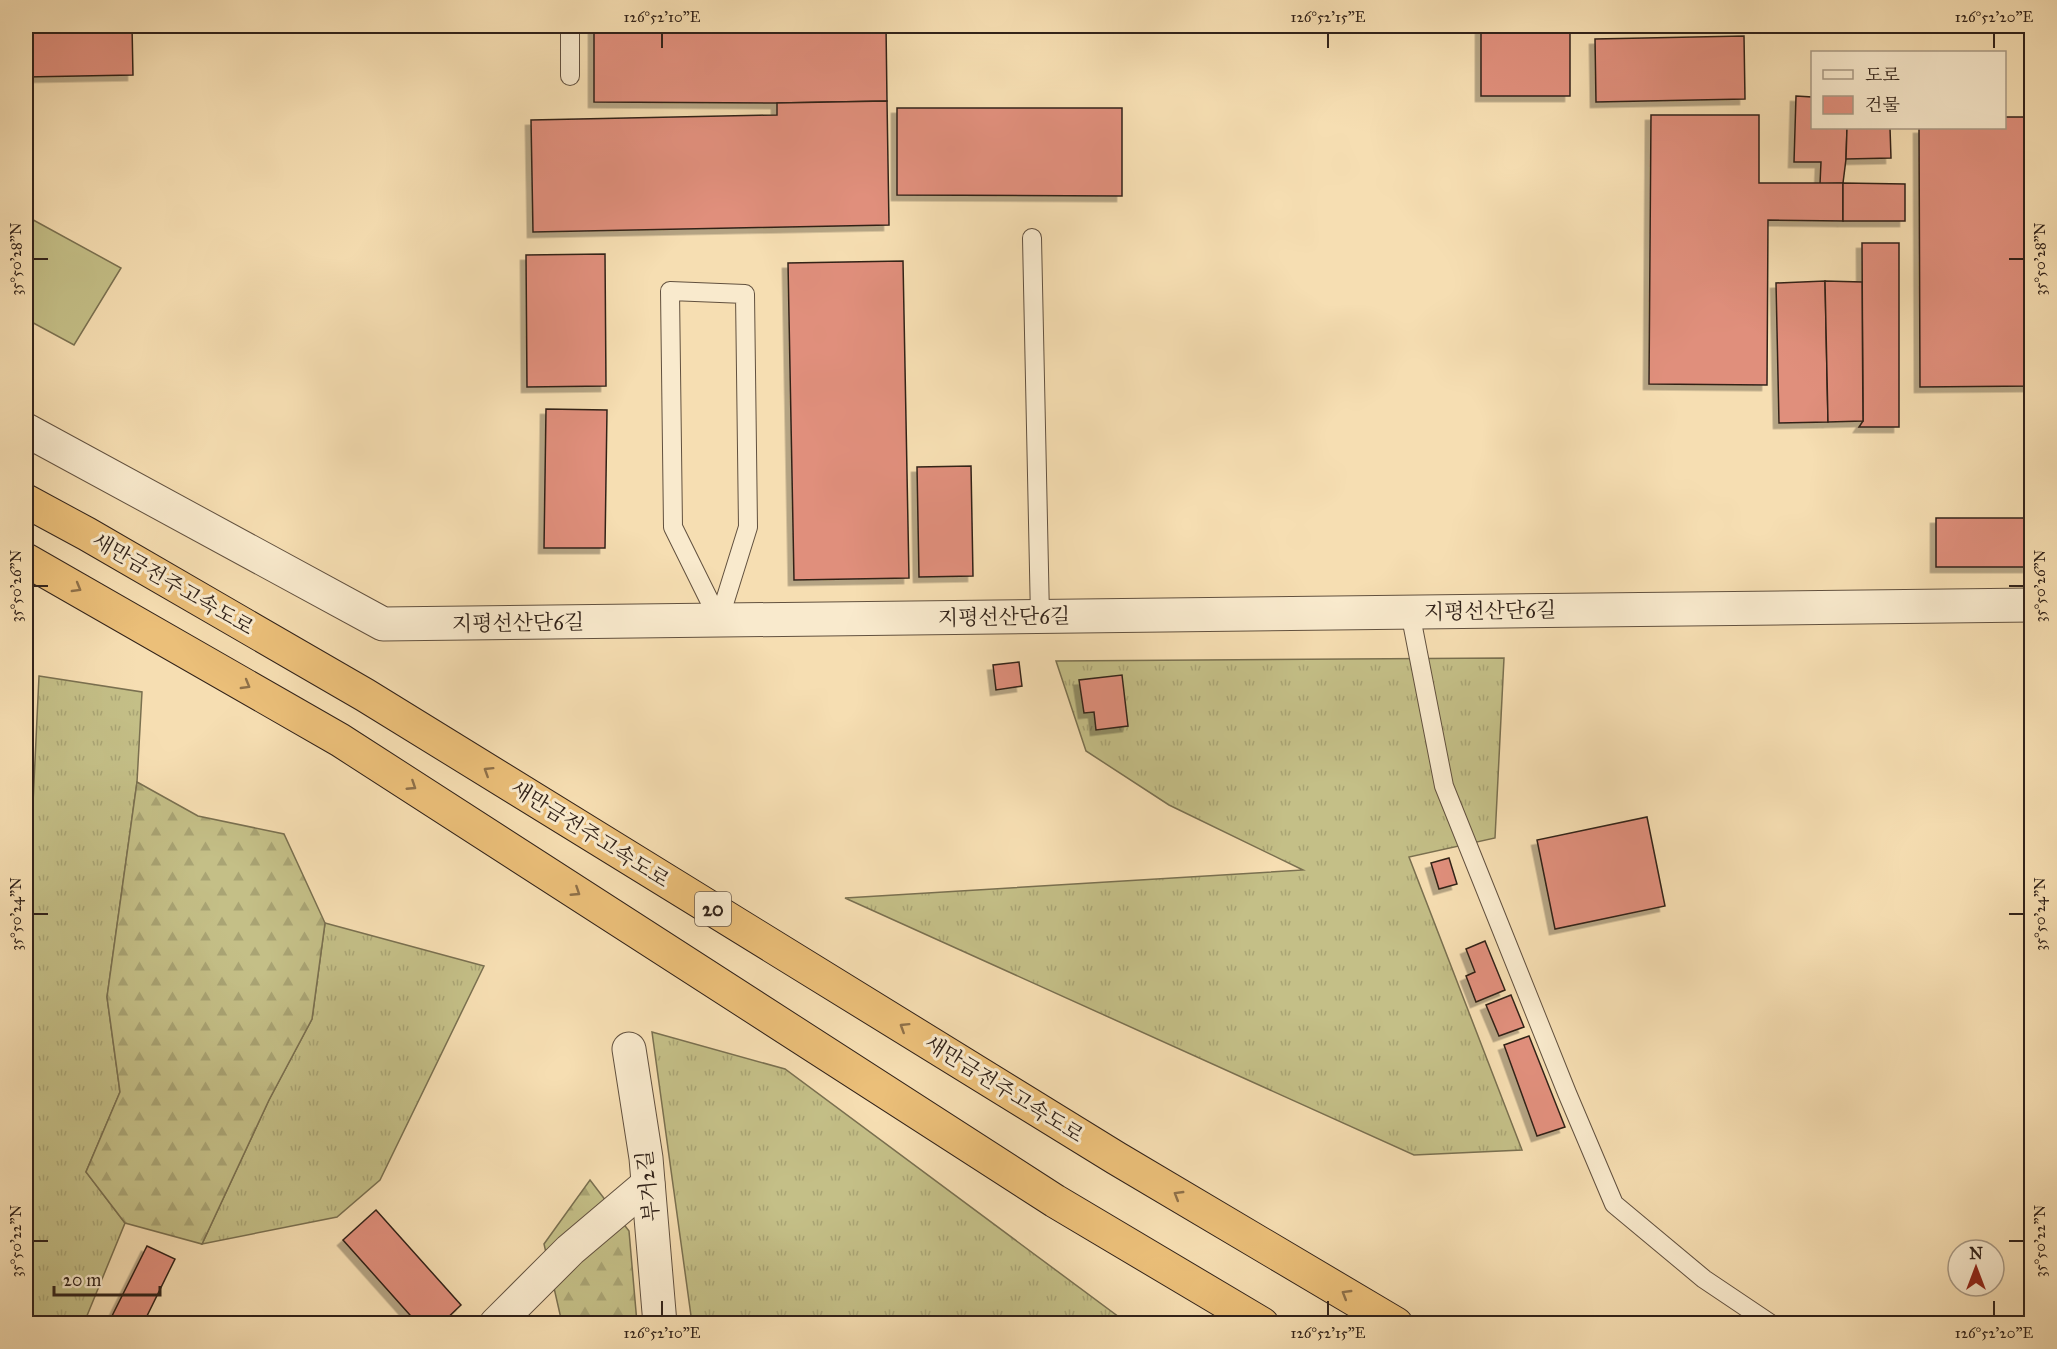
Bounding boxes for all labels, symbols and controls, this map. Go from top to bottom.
text: 126°52'10"E [624,8,701,26]
text: 126°52'15"E [1290,8,1366,26]
text: 126°52'20"E [1955,8,2033,26]
legend [1811,51,2006,129]
text: 도로 [1865,64,1900,86]
text: 건물 [1865,94,1900,116]
text: 35°50'28"N [7,222,25,295]
text: 35°50'28"N [2031,222,2049,295]
street label: 새만금전주고속도로 [87,527,259,641]
text: 35°50'26"N [7,549,25,622]
text: 35°50'26"N [2031,549,2049,622]
one-way arrow [71,581,81,592]
street label: 지평선산단6길 [1424,597,1556,625]
street label: 지평선산단6길 [938,603,1070,631]
street label: 지평선산단6길 [452,609,584,637]
one-way arrow [239,678,250,690]
one-way arrow [484,766,494,778]
street label: 새만금전주고속도로 [506,775,674,893]
one-way arrow [406,779,416,791]
text: 35°50'24"N [7,877,25,951]
text: 35°50'24"N [2031,877,2049,951]
one-way arrow [569,885,580,896]
road number: 20 [695,892,731,926]
one-way arrow [900,1023,910,1035]
street label: 새만금전주고속도로 [920,1030,1088,1148]
street label: 부거2길 [631,1149,665,1223]
one-way arrow [1174,1190,1184,1202]
text: 35°50'22"N [7,1205,25,1277]
text: 35°50'22"N [2031,1205,2049,1277]
north arrow [1946,1238,2006,1298]
text: N [1969,1244,1983,1263]
scale bar [54,1259,160,1297]
text: 20 m [63,1269,101,1291]
one-way arrow [1342,1289,1352,1301]
text: 126°52'10"E [624,1324,701,1342]
text: 126°52'15"E [1290,1324,1366,1342]
text: 126°52'20"E [1955,1324,2033,1342]

